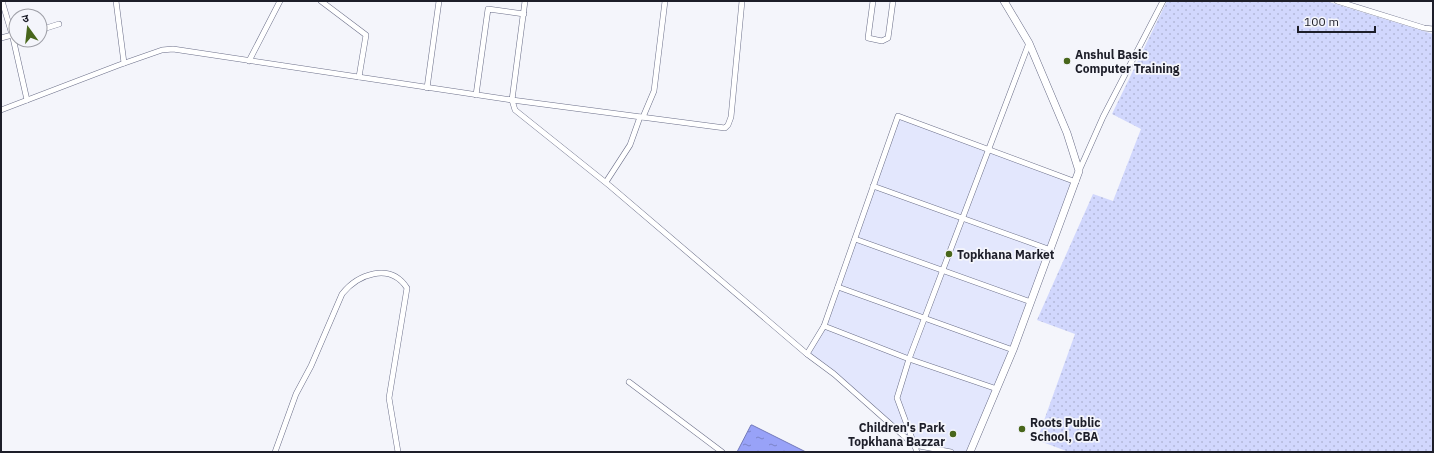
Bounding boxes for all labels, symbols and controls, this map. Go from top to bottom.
north arrow [8,8,48,48]
scale bar [1298,8,1375,34]
text: उ [20,11,31,26]
text: 100 m [1304,14,1339,29]
place label: Anshul Basic Computer Training [1075,47,1180,76]
marker: Anshul Basic Computer Training [1062,56,1072,66]
place label: Topkhana Market [957,247,1055,262]
marker: Topkhana Market [944,249,954,259]
place label: Roots Public School, CBA [1030,415,1100,444]
place label: Children's Park Topkhana Bazzar [848,420,945,449]
marker: Roots Public School, CBA [1017,424,1027,434]
marker: Children's Park Topkhana Bazzar [948,429,958,439]

